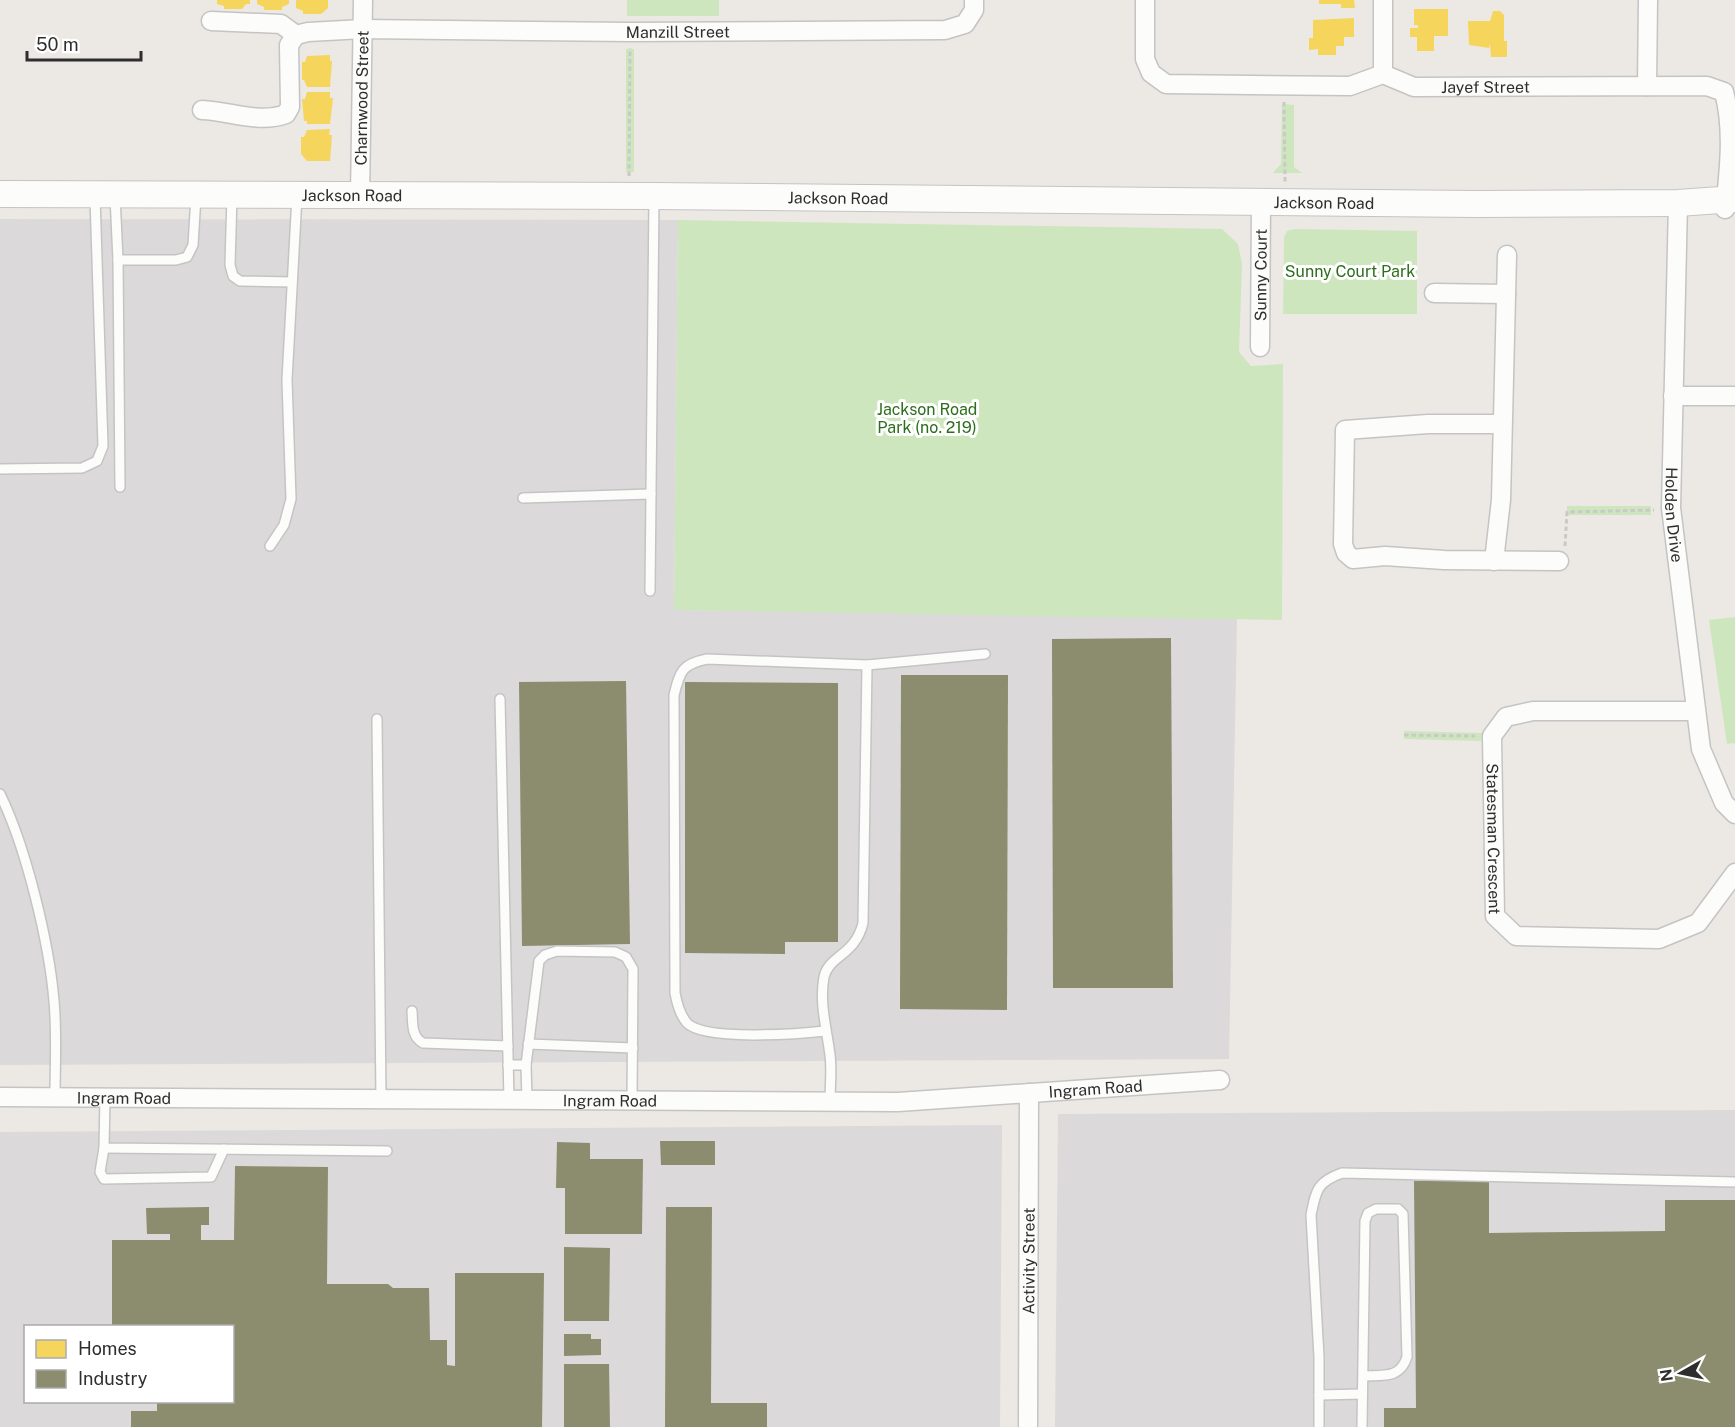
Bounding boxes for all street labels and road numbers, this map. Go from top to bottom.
street label: Manzill Street [626,22,730,42]
street label: Charnwood Street [351,30,373,166]
street label: Jayef Street [1441,78,1530,97]
street label: Jackson Road [302,186,402,205]
street label: Jackson Road [788,188,888,208]
street label: Jackson Road [1274,193,1374,213]
street label: Sunny Court [1251,229,1271,321]
street label: Holden Drive [1661,467,1687,564]
street label: Statesman Crescent [1482,763,1504,914]
street label: Ingram Road [1048,1076,1143,1102]
street label: Ingram Road [77,1088,171,1108]
street label: Ingram Road [563,1091,657,1111]
street label: Activity Street [1019,1207,1039,1315]

